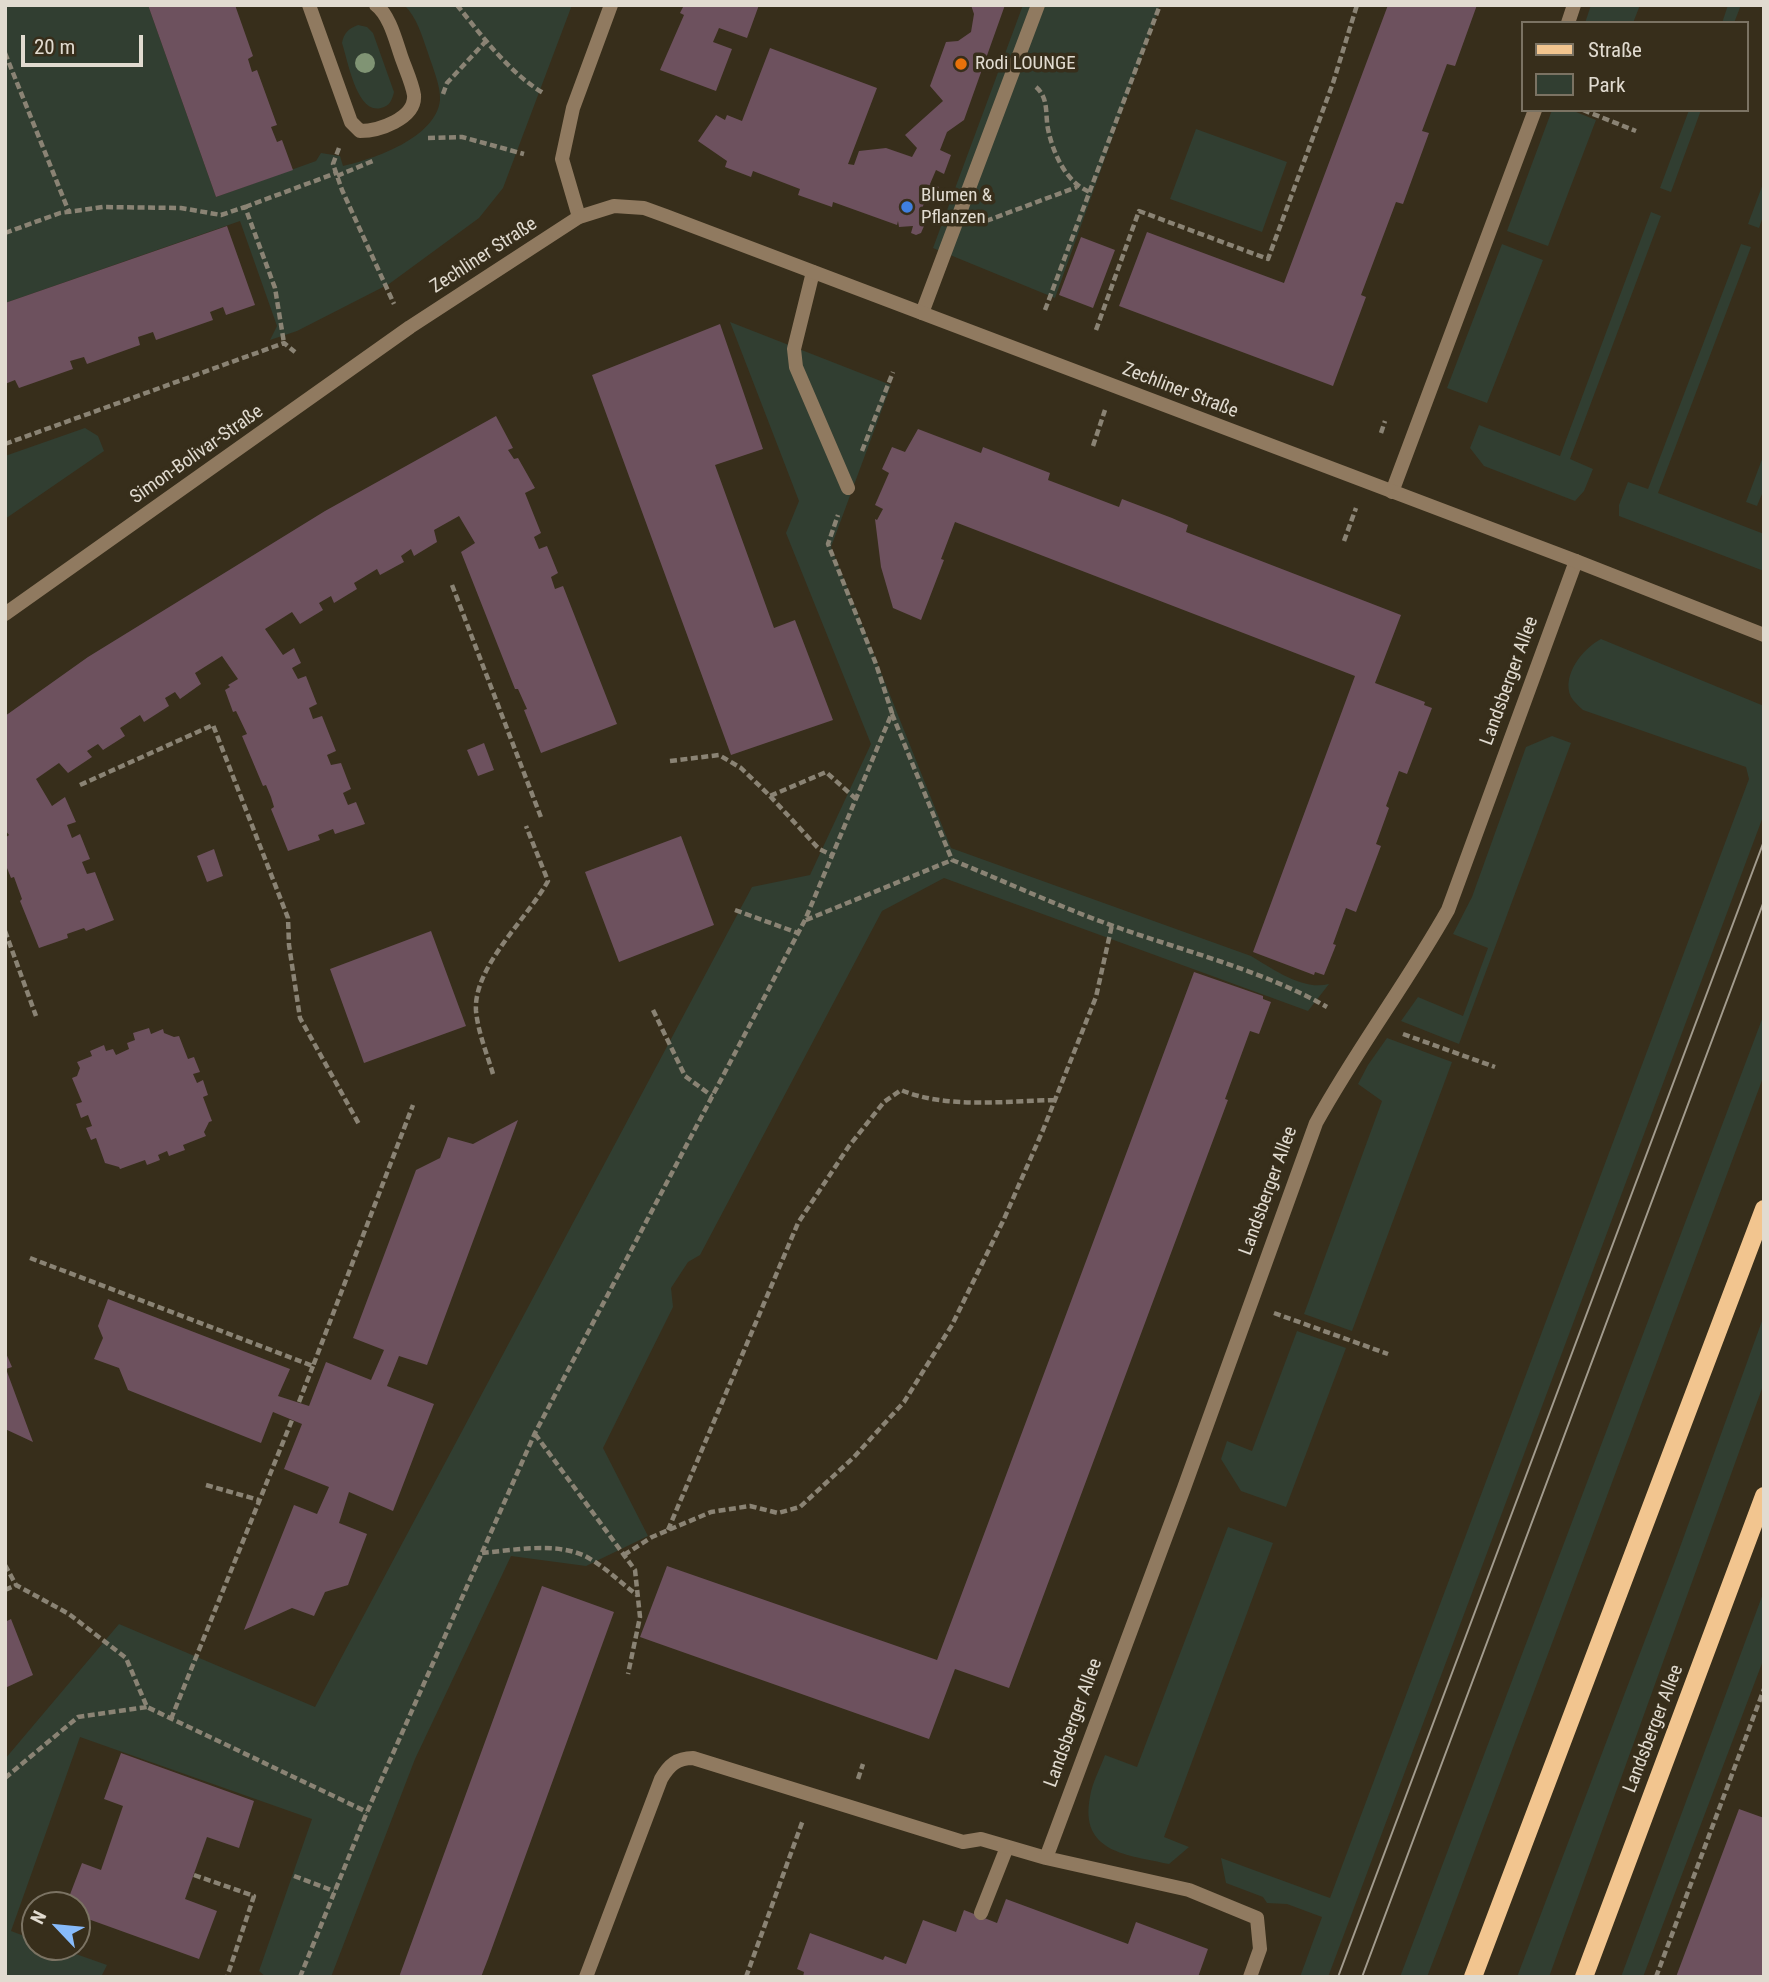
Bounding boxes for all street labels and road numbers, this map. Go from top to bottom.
street label: Zechliner Straße [426,213,542,299]
street label: Zechliner Straße [1119,358,1241,424]
street label: Simon-Bolivar-Straße [126,401,268,509]
street label: Landsberger Allee [1476,614,1544,748]
street label: Landsberger Allee [1235,1124,1303,1258]
street label: Landsberger Allee [1040,1656,1108,1790]
street label: Landsberger Allee [1619,1662,1689,1796]

